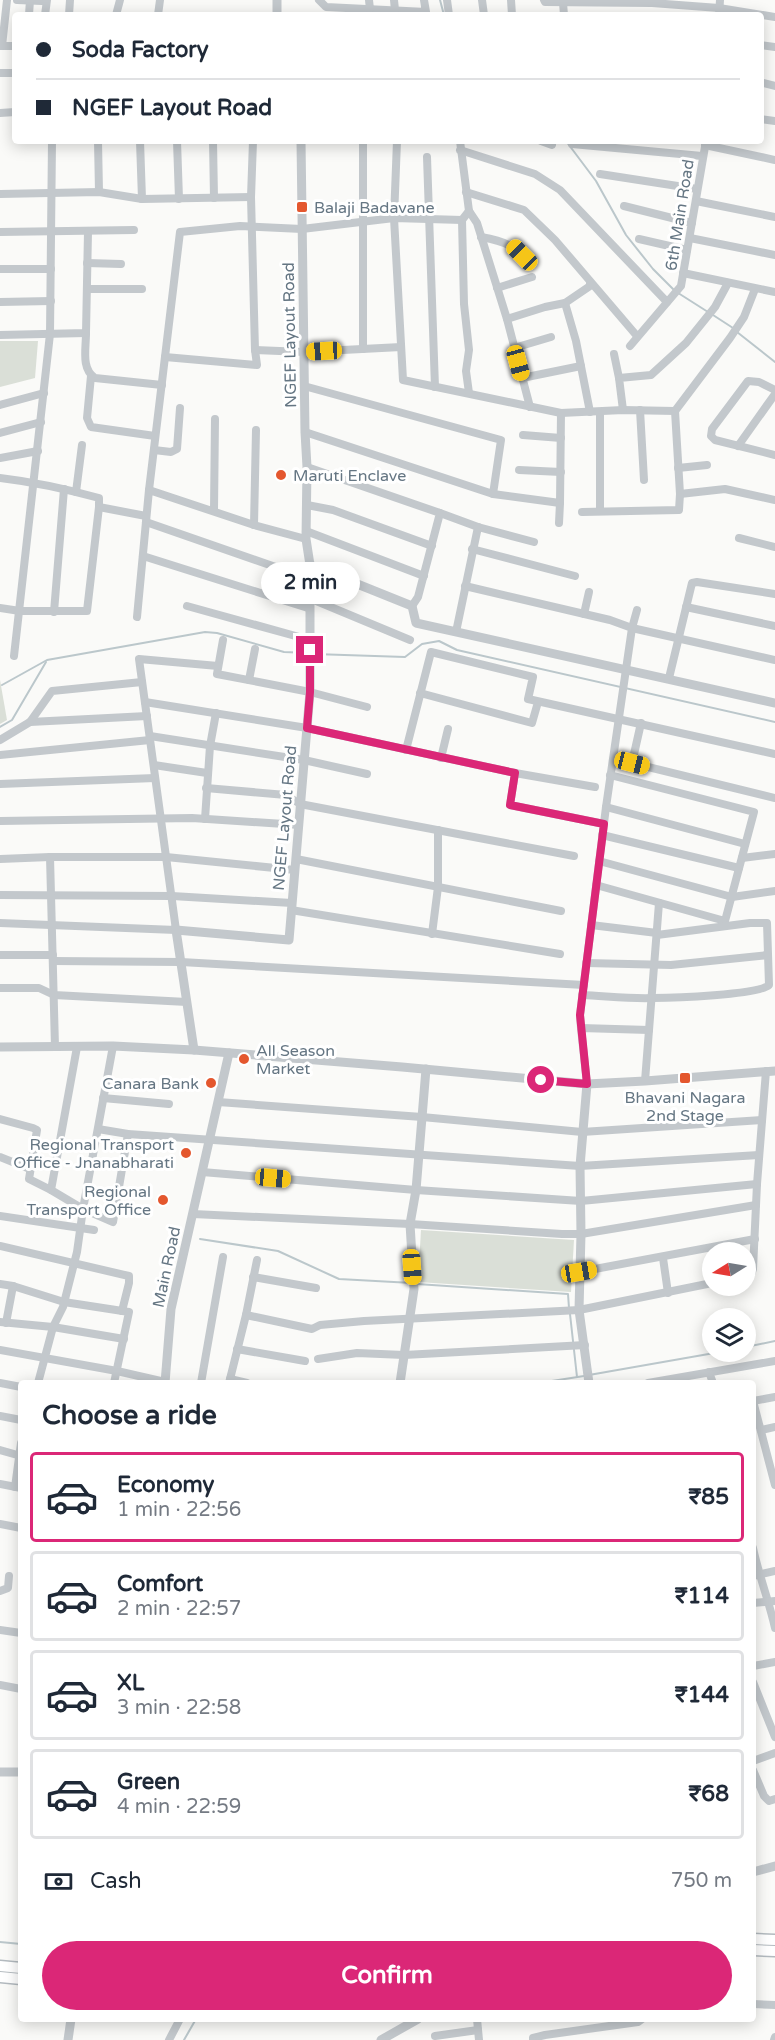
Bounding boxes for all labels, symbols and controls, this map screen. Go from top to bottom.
text: Soda Factory [72,37,209,63]
text: NGEF Layout Road [72,95,272,121]
street label: 6th Main Road [661,158,699,272]
place label: Balaji Badavane [314,198,434,218]
marker: Balaji Badavane [295,200,309,214]
car [503,236,541,274]
street label: NGEF Layout Road [279,262,301,408]
car [306,341,342,361]
car [505,343,531,383]
place label: Maruti Enclave [293,466,406,486]
marker: Maruti Enclave [274,468,288,482]
callout: 2 min [260,563,360,605]
text: 2 min [284,571,337,595]
route end [296,636,323,663]
street label: NGEF Layout Road [269,745,301,891]
car [612,750,652,776]
place label: All Season Market [256,1041,335,1079]
marker: All Season Market [237,1052,251,1066]
route start [527,1066,554,1093]
marker: Bhavani Nagara 2nd Stage [678,1071,692,1085]
place label: Canara Bank [102,1074,199,1094]
marker: Canara Bank [204,1076,218,1090]
place label: Bhavani Nagara 2nd Stage [625,1088,745,1126]
place label: Regional Transport Office - Jnanabharati [13,1135,174,1173]
marker: Regional Transport Office - Jnanabharati [179,1146,193,1160]
car [254,1167,292,1189]
place label: Regional Transport Office [26,1182,151,1220]
marker: Regional Transport Office [156,1193,170,1207]
street label: Main Road [149,1225,185,1310]
north arrow [702,1242,756,1296]
map controls [702,1242,756,1362]
car [402,1248,422,1286]
car [560,1260,598,1284]
button: layers [702,1308,756,1362]
text: Choose a ride [42,1399,217,1432]
icon: car [45,1470,99,1524]
text: Economy [117,1472,214,1498]
text: ₹85 [688,1484,729,1510]
text: 1 min · 22:56 [117,1498,241,1522]
icon: car [45,1569,99,1623]
text: Comfort [117,1571,203,1597]
text: ₹114 [675,1583,729,1609]
text: 2 min · 22:57 [117,1597,241,1621]
icon: car [45,1668,99,1722]
text: XL [117,1670,144,1696]
text: ₹144 [675,1682,729,1708]
text: 3 min · 22:58 [117,1696,241,1720]
icon: car [45,1767,99,1821]
text: Green [117,1769,180,1795]
text: ₹68 [688,1781,729,1807]
text: 4 min · 22:59 [117,1795,241,1819]
icon: cash [42,1865,75,1898]
text: Cash [90,1868,142,1894]
text: 750 m [671,1869,732,1893]
button: Confirm [42,1941,732,2010]

